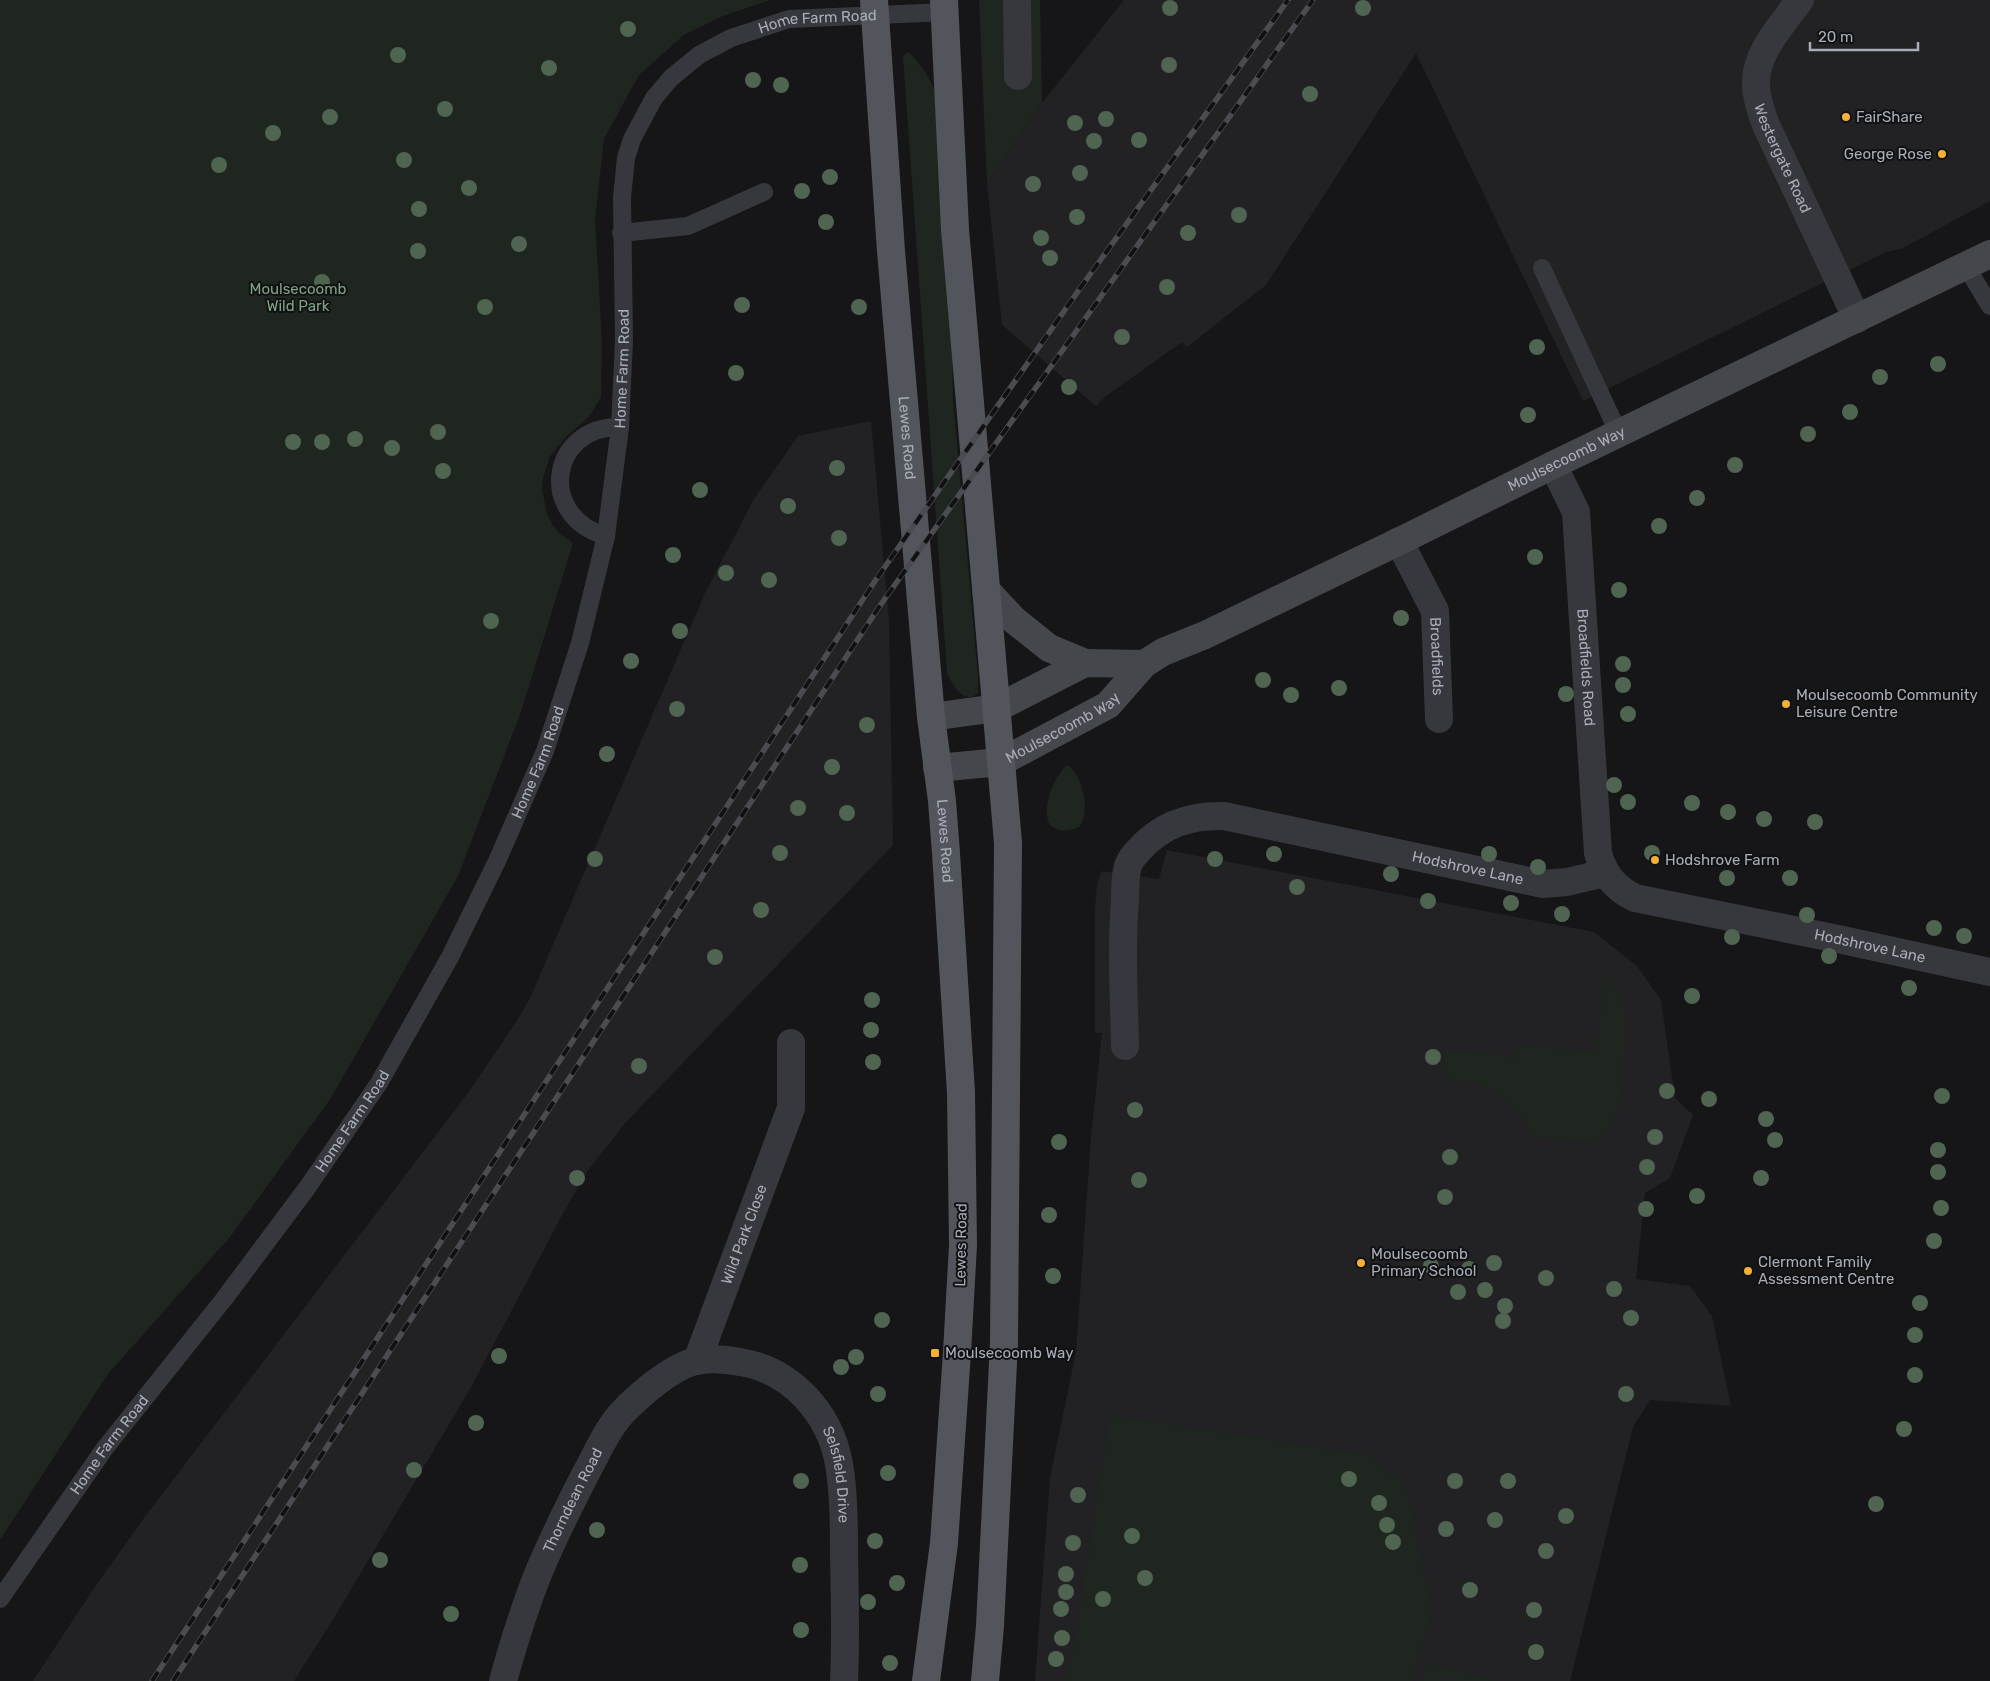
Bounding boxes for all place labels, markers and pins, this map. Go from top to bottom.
place label: FairShare [1856,108,1923,126]
marker: FairShare [1840,111,1852,123]
place label: George Rose [1844,145,1932,163]
marker: George Rose [1936,148,1948,160]
place label: Moulsecoomb Community Leisure Centre [1796,686,1978,721]
marker: Moulsecoomb Community Leisure Centre [1780,698,1792,710]
place label: Hodshrove Farm [1665,851,1780,869]
marker: Hodshrove Farm [1649,854,1661,866]
place label: Moulsecoomb Primary School [1371,1245,1476,1280]
place label: Clermont Family Assessment Centre [1758,1253,1895,1288]
marker: Moulsecoomb Primary School [1355,1257,1367,1269]
marker: Clermont Family Assessment Centre [1742,1265,1754,1277]
place label: Moulsecoomb Way [945,1344,1074,1362]
marker: Moulsecoomb Way [929,1347,941,1359]

